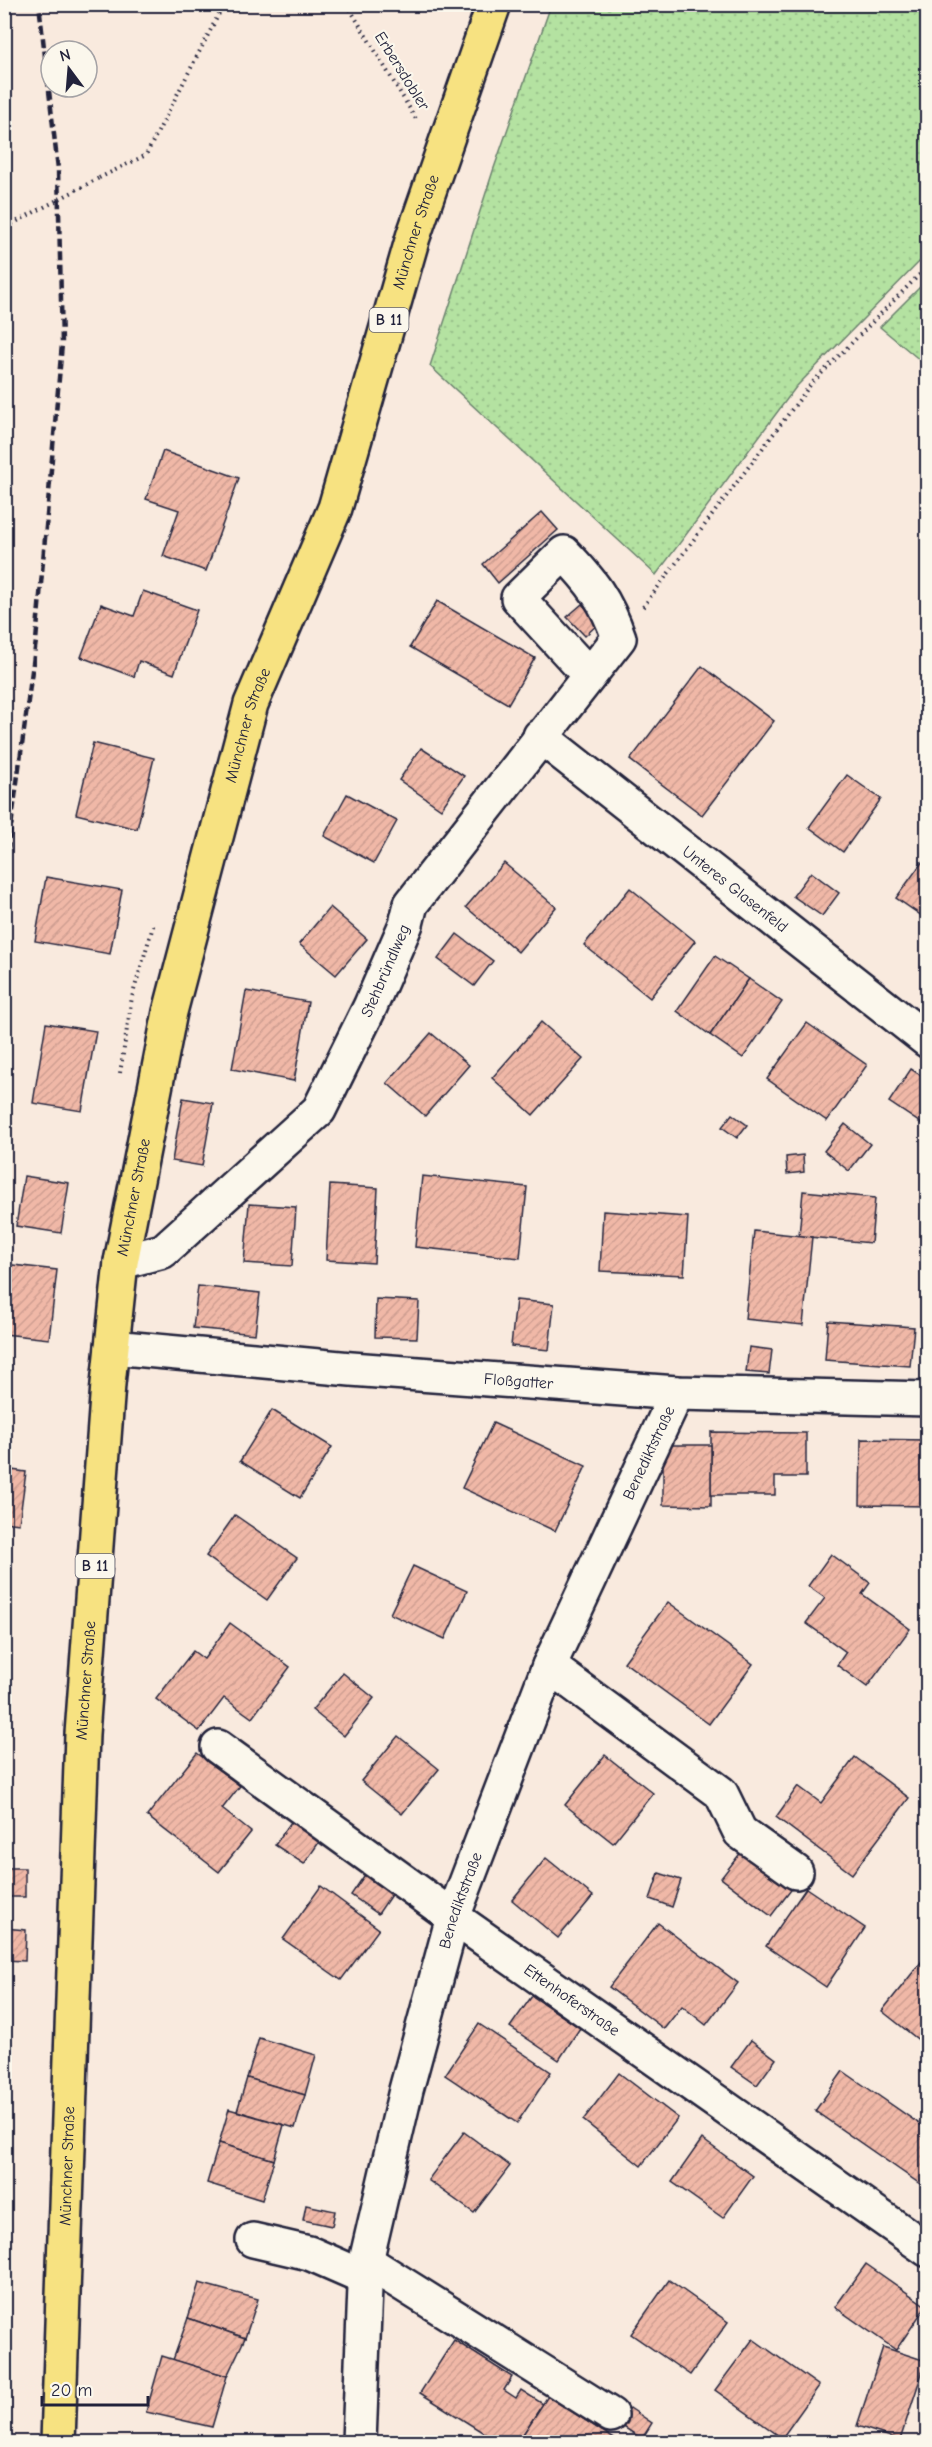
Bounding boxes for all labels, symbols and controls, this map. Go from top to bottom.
street label: Erbersdobler [371,29,434,114]
north arrow [39,39,99,99]
text: N [58,45,73,66]
street label: Münchner Straße [389,172,443,292]
road number: B 11 [370,308,408,332]
street label: Münchner Straße [222,665,274,785]
street label: Unteres Glasenfeld [679,842,791,936]
street label: Stehbründlweg [357,922,414,1020]
street label: Münchner Straße [113,1137,154,1258]
street label: Floßgatter [483,1370,554,1393]
street label: Benediktstraße [619,1403,679,1503]
road number: B 11 [76,1554,115,1578]
street label: Münchner Straße [73,1620,99,1741]
street label: Benediktstraße [436,1850,486,1951]
street label: Ettenhoferstraße [520,1960,623,2040]
street label: Münchner Straße [56,2106,78,2226]
scale bar [42,2369,148,2407]
text: 20 m [51,2380,92,2401]

